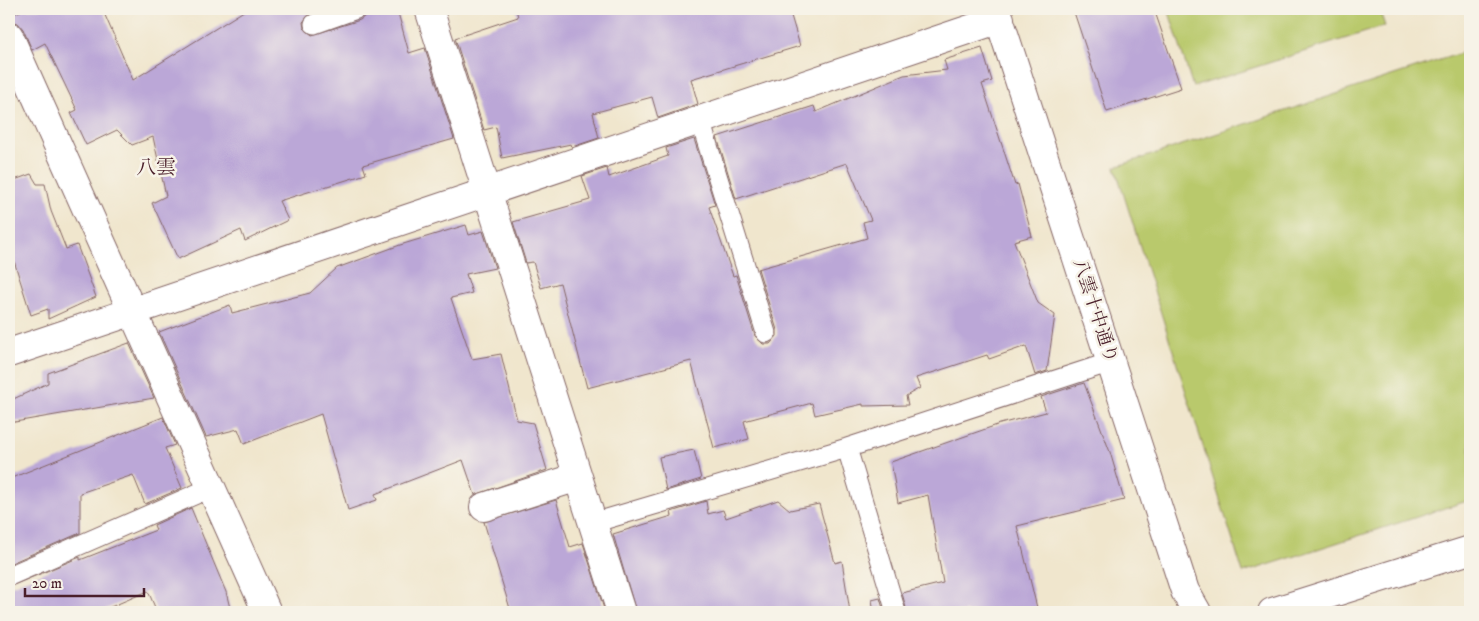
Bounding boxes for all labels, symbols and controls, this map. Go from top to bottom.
district label: 八雲 [136,156,176,181]
street label: 八雲十中通り [1068,256,1122,366]
scale bar [25,566,144,598]
text: 20 m [32,574,62,593]

